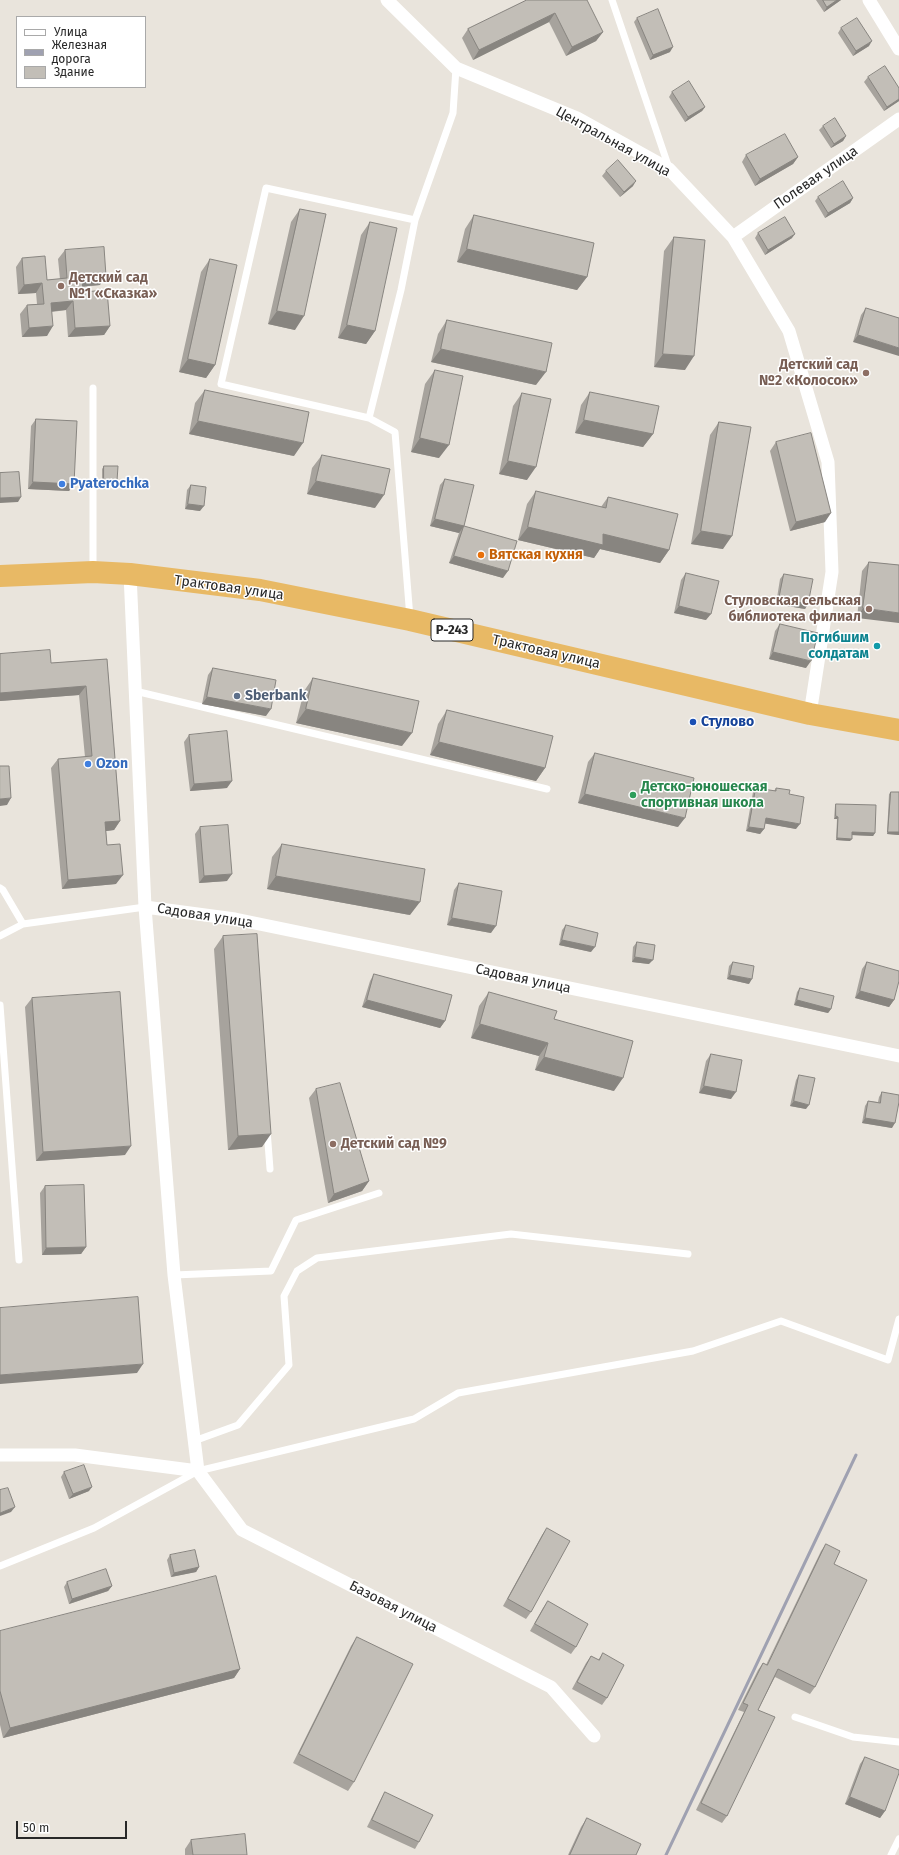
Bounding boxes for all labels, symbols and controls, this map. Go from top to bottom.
legend [16,16,146,88]
text: Улица [54,25,88,39]
text: Железная дорога [52,38,107,66]
text: Здание [54,65,94,79]
street label: Центральная улица [553,103,673,181]
street label: Полевая улица [771,143,861,213]
place label: Детский сад №1 «Сказка» [69,270,157,302]
marker: Детский сад №1 «Сказка» [56,281,66,291]
place label: Детский сад №2 «Колосок» [759,357,858,390]
marker: Детский сад №2 «Колосок» [861,368,871,378]
place label: Pyaterochka [70,476,149,492]
marker: Pyaterochka [57,479,67,489]
place label: Вятская кухня [489,547,583,563]
marker: Вятская кухня [476,550,486,560]
street label: Трактовая улица [173,572,285,604]
place label: Стуловская сельская библиотека филиал [724,593,861,626]
marker: Стуловская сельская библиотека филиал [864,604,874,614]
road number: Р-243 [431,619,473,641]
place label: Погибшим солдатам [801,630,869,662]
street label: Трактовая улица [490,631,602,673]
marker: Погибшим солдатам [872,641,882,651]
place label: Sberbank [245,688,306,704]
marker: Sberbank [232,691,242,701]
place label: Стулово [701,714,754,730]
marker: Стулово [688,717,698,727]
place label: Ozon [96,756,128,772]
marker: Ozon [83,759,93,769]
place label: Детско-юношеская спортивная школа [641,779,768,812]
marker: Детско-юношеская спортивная школа [628,790,638,800]
street label: Садовая улица [156,900,254,932]
street label: Садовая улица [474,961,572,997]
place label: Детский сад №9 [341,1136,447,1152]
marker: Детский сад №9 [328,1139,338,1149]
street label: Базовая улица [346,1578,440,1636]
scale bar [18,1813,129,1839]
text: 50 m [23,1821,49,1835]

